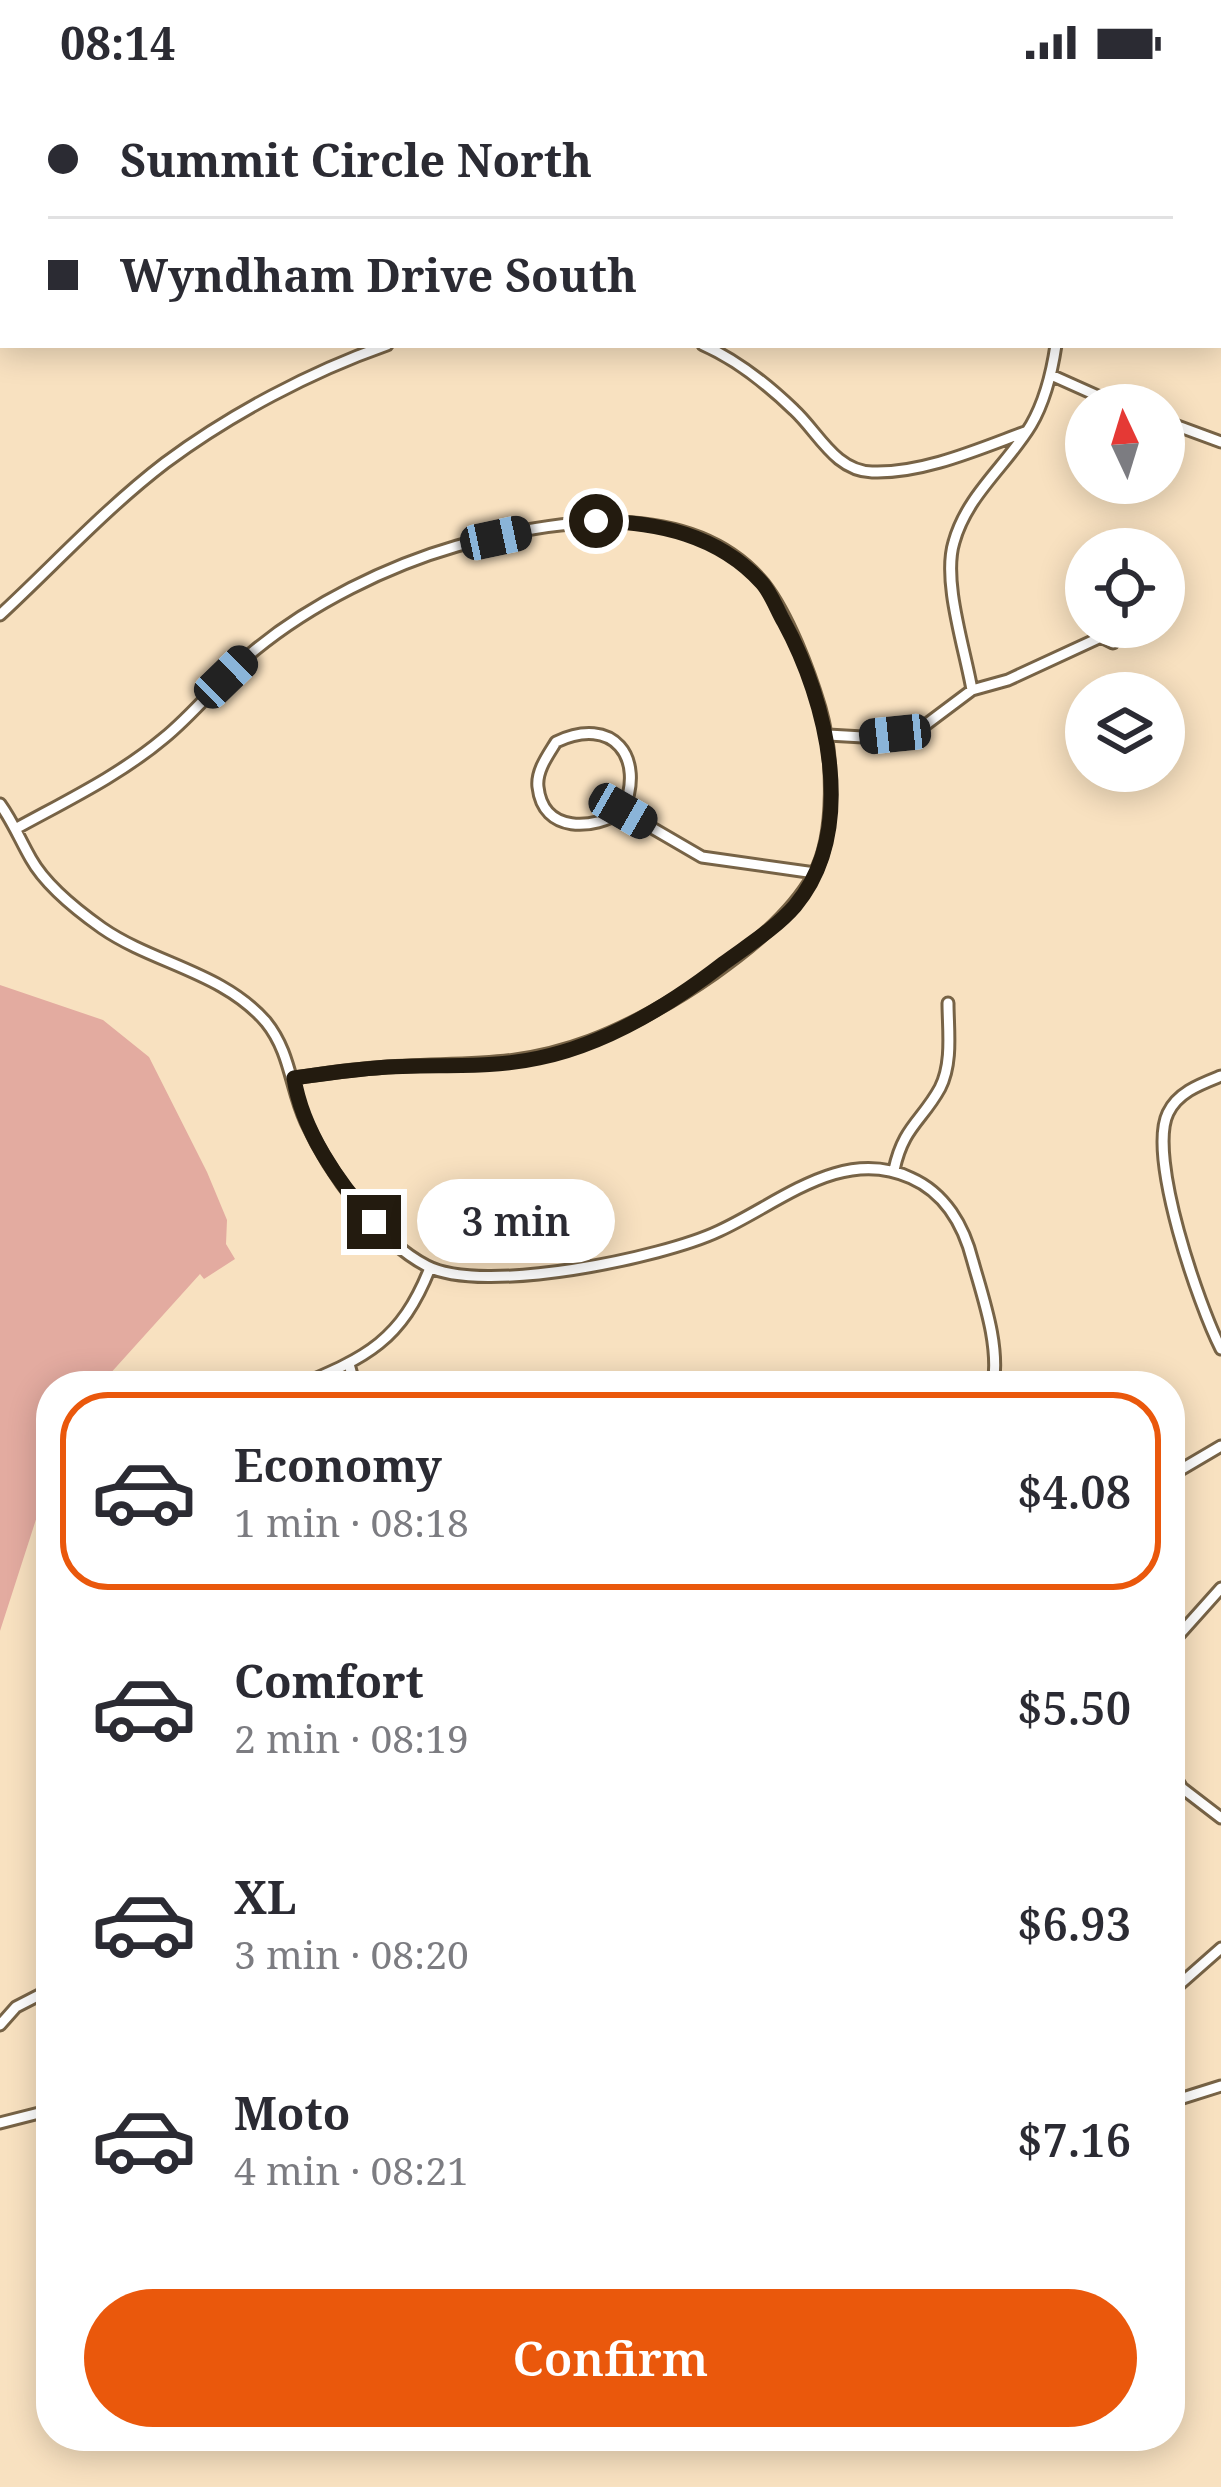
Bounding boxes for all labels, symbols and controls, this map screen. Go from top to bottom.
text: 08:14 [60,12,175,73]
text: Summit Circle North [120,129,592,190]
text: Wyndham Drive South [120,244,637,305]
north arrow [1065,384,1185,504]
map controls [1065,384,1185,792]
route start [569,494,623,548]
car [457,513,535,563]
button: locate [1065,528,1185,648]
car [188,639,264,715]
button: layers [1065,672,1185,792]
car [857,712,933,756]
car [583,777,663,845]
callout: 3 min [416,1180,614,1264]
text: 3 min [462,1194,570,1247]
route end [347,1195,401,1249]
text: Economy [234,1434,442,1495]
icon: car [90,1437,198,1545]
text: $4.08 [1017,1461,1131,1522]
text: 1 min · 08:18 [234,1495,469,1548]
text: Comfort [234,1650,424,1711]
icon: car [90,1653,198,1761]
text: $5.50 [1017,1677,1131,1738]
text: 2 min · 08:19 [234,1711,469,1764]
text: XL [234,1866,296,1927]
icon: car [90,1869,198,1977]
text: $6.93 [1017,1893,1131,1954]
text: 3 min · 08:20 [234,1927,469,1980]
text: Moto [234,2082,350,2143]
icon: car [90,2085,198,2193]
text: $7.16 [1017,2109,1131,2170]
text: 4 min · 08:21 [234,2143,469,2196]
button: Confirm [84,2289,1137,2427]

